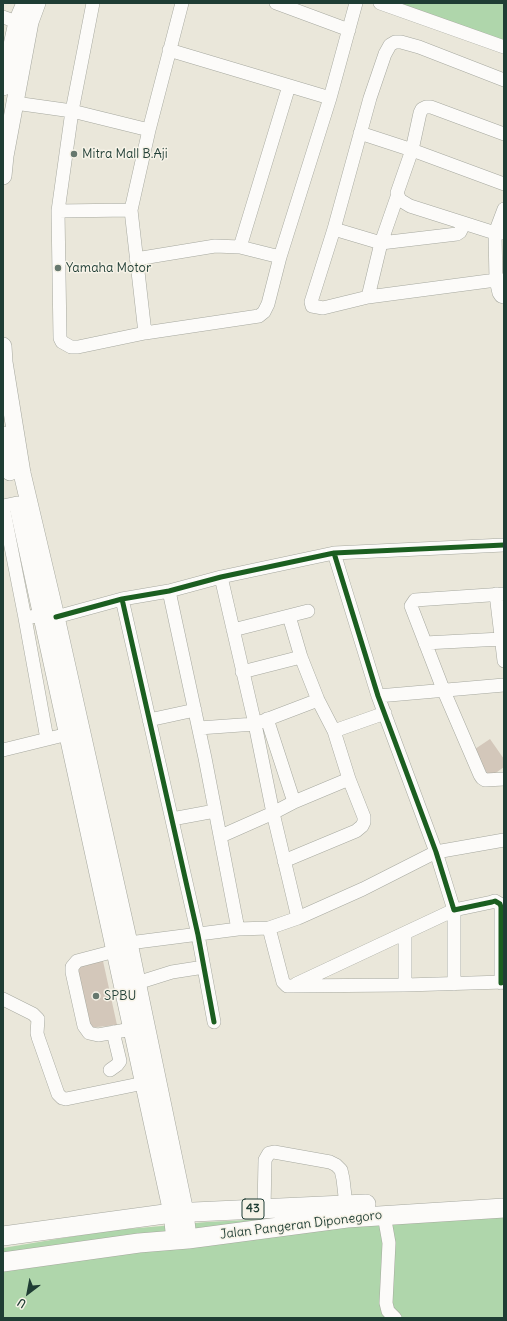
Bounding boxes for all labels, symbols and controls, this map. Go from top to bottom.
place label: Mitra Mall B.Aji [82,146,168,162]
marker: Mitra Mall B.Aji [69,149,79,159]
place label: Yamaha Motor [66,260,151,276]
marker: Yamaha Motor [53,263,63,273]
place label: SPBU [104,988,136,1004]
marker: SPBU [91,991,101,1001]
road number: 43 [242,1199,264,1219]
street label: Jalan Pangeran Diponegoro [219,1207,383,1243]
north arrow [8,1273,48,1313]
text: U [15,1295,29,1311]

